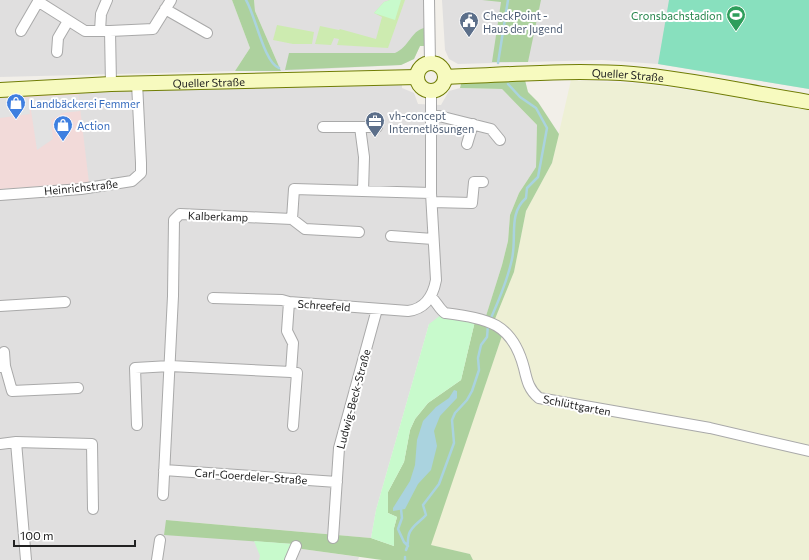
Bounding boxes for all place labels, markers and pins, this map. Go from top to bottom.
sports icon: Cronsbachstadion [725,4,747,32]
place label: CheckPoint - Haus der Jugend [483,9,563,36]
place label: Cronsbachstadion [631,9,722,22]
public building icon: CheckPoint - Haus der Jugend [458,10,480,38]
shop icon: Landbäckerei Femmer [5,92,27,120]
place label: Landbäckerei Femmer [30,97,141,110]
place label: vh-concept Internetlösungen [389,109,474,135]
office icon: vh-concept Internetlösungen [364,110,386,138]
shop icon: Action [52,114,74,142]
place label: Action [77,119,110,132]

